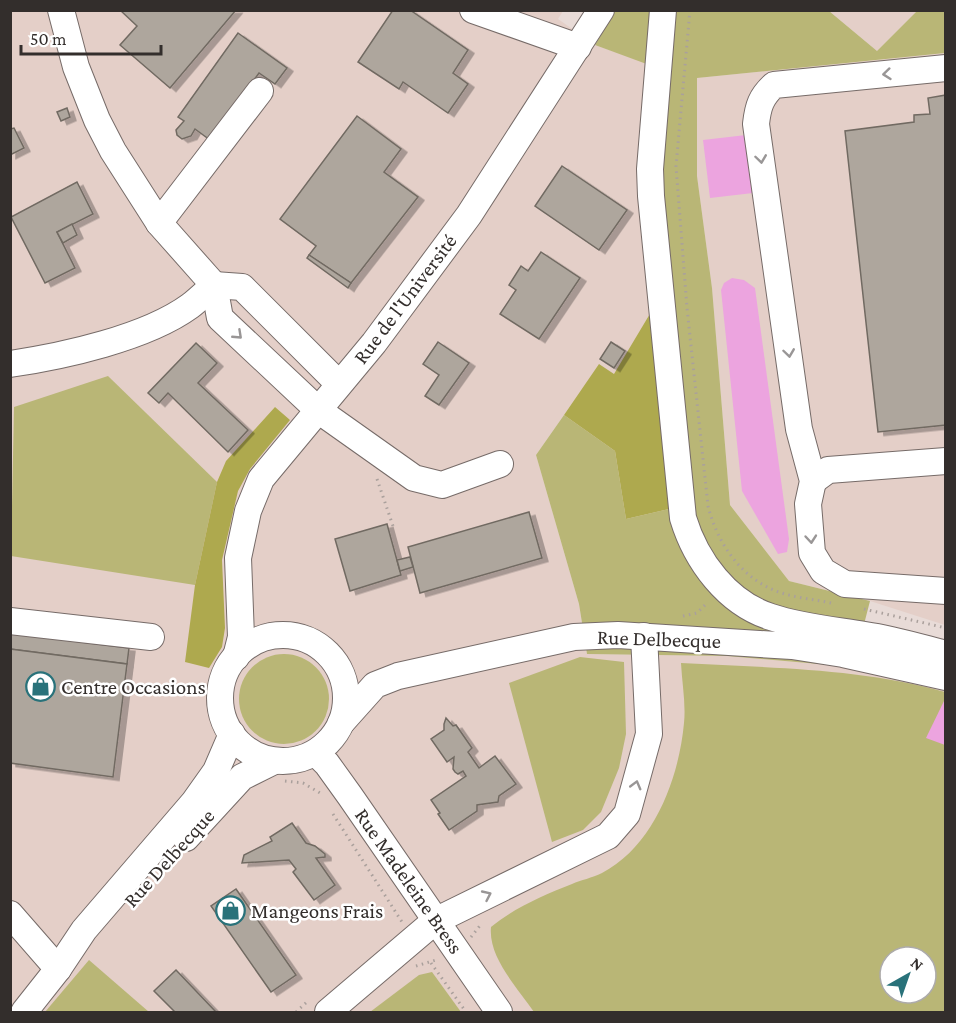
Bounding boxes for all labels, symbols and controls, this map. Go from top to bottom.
scale bar [21,18,160,56]
text: 50 m [30,29,67,49]
one-way arrow [883,67,892,80]
one-way arrow [755,155,767,164]
street label: Rue de l'Université [348,229,462,369]
one-way arrow [231,328,242,339]
one-way arrow [782,348,794,357]
one-way arrow [804,535,817,544]
street label: Rue Delbecque [597,625,721,653]
shop icon: Centre Occasions [24,671,56,703]
place label: Centre Occasions [61,675,206,699]
one-way arrow [629,780,641,790]
street label: Rue Delbecque [119,804,219,912]
street label: Rue Madeleine Bress [350,804,468,958]
one-way arrow [480,890,491,902]
shop icon: Mangeons Frais [214,895,246,927]
place label: Mangeons Frais [251,899,383,923]
north arrow [878,945,938,1005]
text: N [908,954,927,974]

